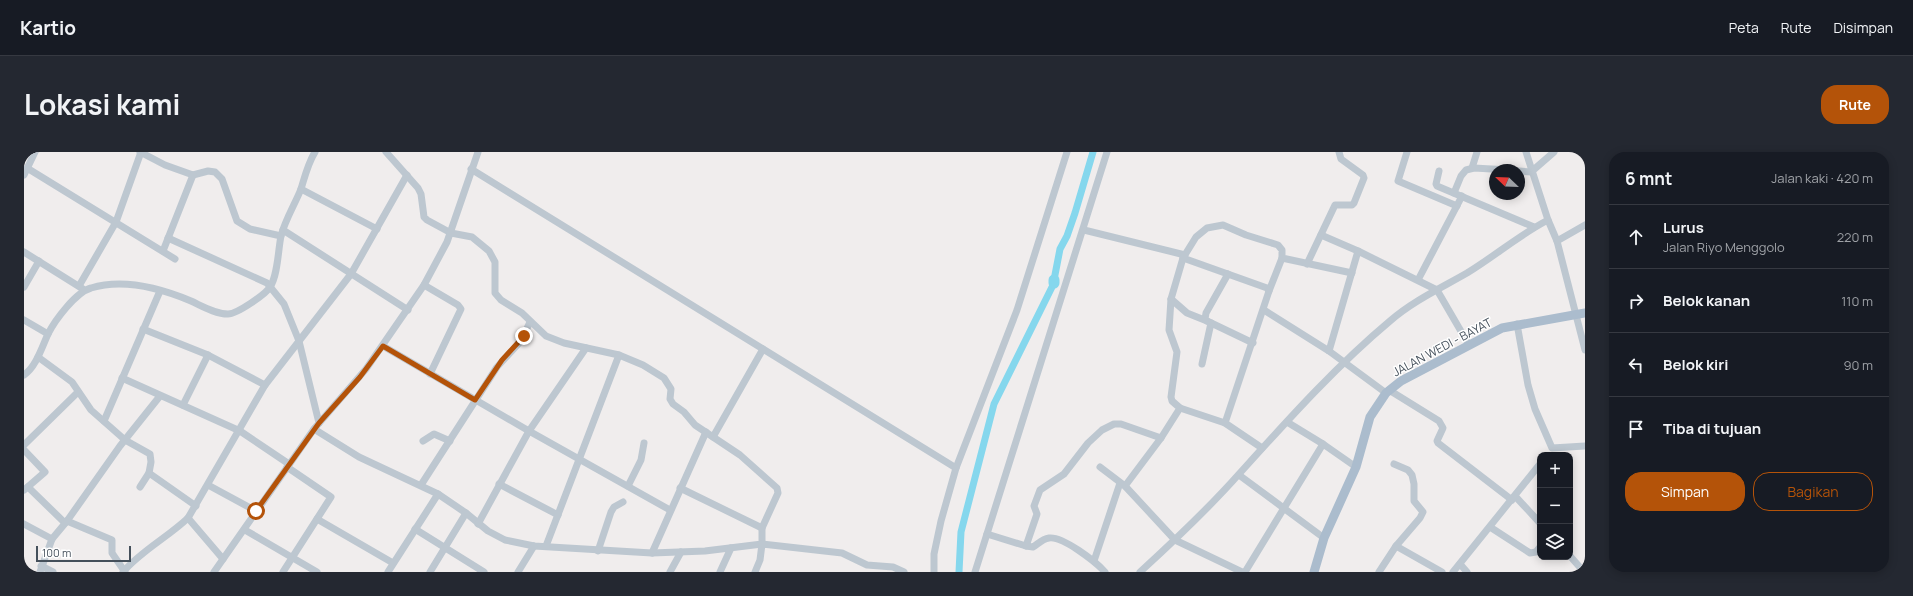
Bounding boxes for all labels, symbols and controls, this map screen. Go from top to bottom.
text: Kartio [20,15,76,41]
text: Peta [1729,18,1759,37]
text: Rute [1781,18,1811,37]
text: Disimpan [1833,18,1893,37]
text: Lokasi kami [24,85,180,123]
button: Rute [1821,85,1889,124]
north arrow [1489,164,1525,200]
text: 6 mnt [1625,167,1672,190]
text: Jalan kaki · 420 m [1771,169,1873,187]
text: Lurus [1663,217,1704,238]
icon: ahead [1625,226,1647,248]
text: 220 m [1837,228,1873,246]
text: Jalan Riyo Menggolo [1663,238,1785,256]
icon: right [1625,290,1647,312]
text: Belok kanan [1663,290,1750,311]
text: 110 m [1841,292,1873,310]
street label: JALAN WEDI - BAYAT [1389,313,1495,380]
route end [515,327,533,345]
icon: left [1625,354,1647,376]
text: Belok kiri [1663,354,1729,375]
text: 90 m [1843,356,1873,374]
icon: arrive [1625,418,1647,440]
text: Tiba di tujuan [1663,418,1761,439]
map controls [1537,452,1573,560]
button: + [1537,452,1573,488]
button: Simpan [1625,472,1745,511]
button: Bagikan [1753,472,1873,511]
button: − [1537,488,1573,524]
route start [247,502,265,520]
button: layers [1537,524,1573,560]
scale bar [36,544,131,563]
text: 100 m [42,545,71,560]

